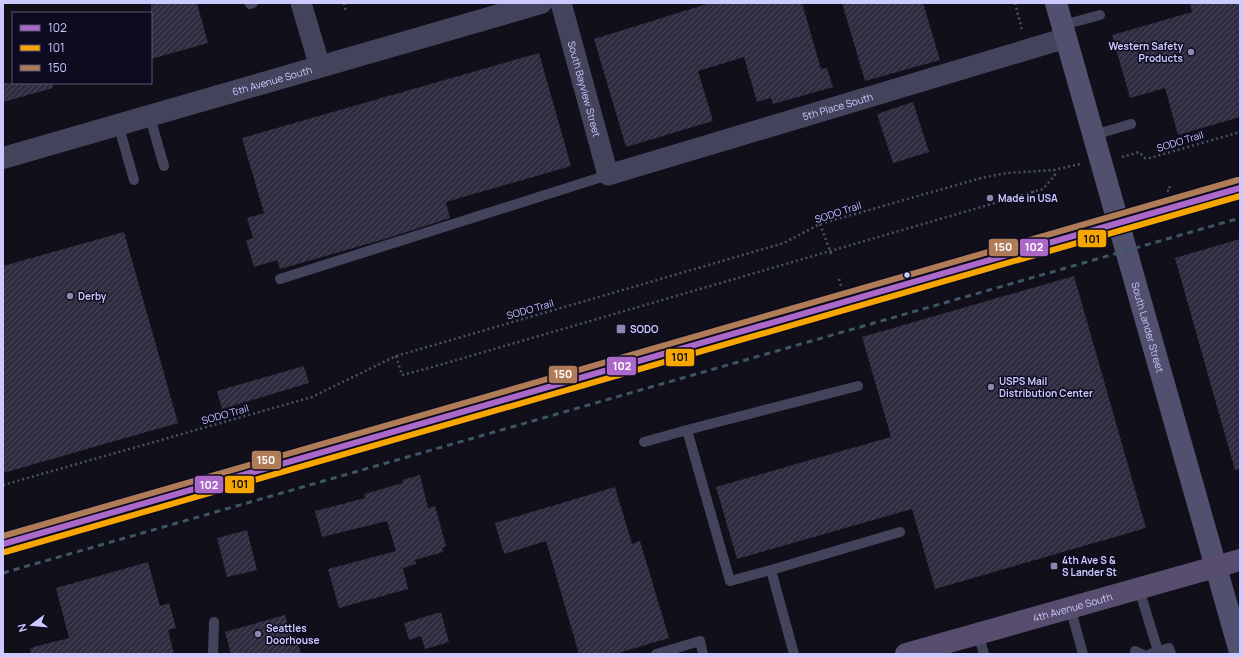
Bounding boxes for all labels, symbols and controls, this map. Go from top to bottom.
legend [12,12,152,84]
text: 102 [48,19,67,36]
text: 101 [48,39,65,56]
street label: South Bayview Street [565,39,604,138]
place label: Western Safety Products [1108,39,1184,65]
marker: Western Safety Products [1186,47,1196,57]
text: 150 [48,59,67,76]
street label: 6th Avenue South [230,62,314,99]
street label: 5th Place South [801,89,875,123]
street label: SODO Trail [1155,127,1205,155]
place label: Made in USA [998,191,1058,205]
marker: Made in USA [985,193,995,203]
street label: SODO Trail [813,198,863,226]
line badge: 101 [1077,229,1107,248]
text: 101 [1084,231,1100,246]
line badge: 150 [988,238,1019,257]
line badge: 102 [1019,238,1049,257]
text: 150 [994,239,1012,254]
text: 102 [1025,239,1043,254]
unlabelled marker [902,270,912,280]
street label: South Lander Street [1128,280,1167,374]
place label: Derby [78,289,107,303]
marker: Derby [65,291,75,301]
street label: SODO Trail [505,296,555,322]
place label: SODO [630,322,659,336]
marker: SODO [615,323,627,335]
line badge: 101 [665,348,695,367]
text: 101 [672,349,688,364]
line badge: 102 [606,356,637,376]
text: 102 [613,358,631,373]
line badge: 150 [548,365,578,384]
text: 150 [554,366,572,381]
place label: USPS Mail Distribution Center [999,374,1093,400]
marker: USPS Mail Distribution Center [986,382,996,392]
street label: SODO Trail [200,401,250,427]
line badge: 150 [251,450,282,470]
text: 150 [257,452,275,467]
line badge: 102 [194,475,224,494]
line badge: 101 [224,475,255,494]
text: 101 [232,476,248,491]
text: 102 [200,477,218,492]
place label: 4th Ave S & S Lander St [1062,553,1117,579]
marker: 4th Ave S & S Lander St [1049,561,1059,571]
street label: 4th Avenue South [1031,589,1114,625]
north arrow [12,605,52,645]
place label: Seattles Doorhouse [266,621,319,647]
text: N [14,622,30,634]
marker: Seattles Doorhouse [253,629,263,639]

